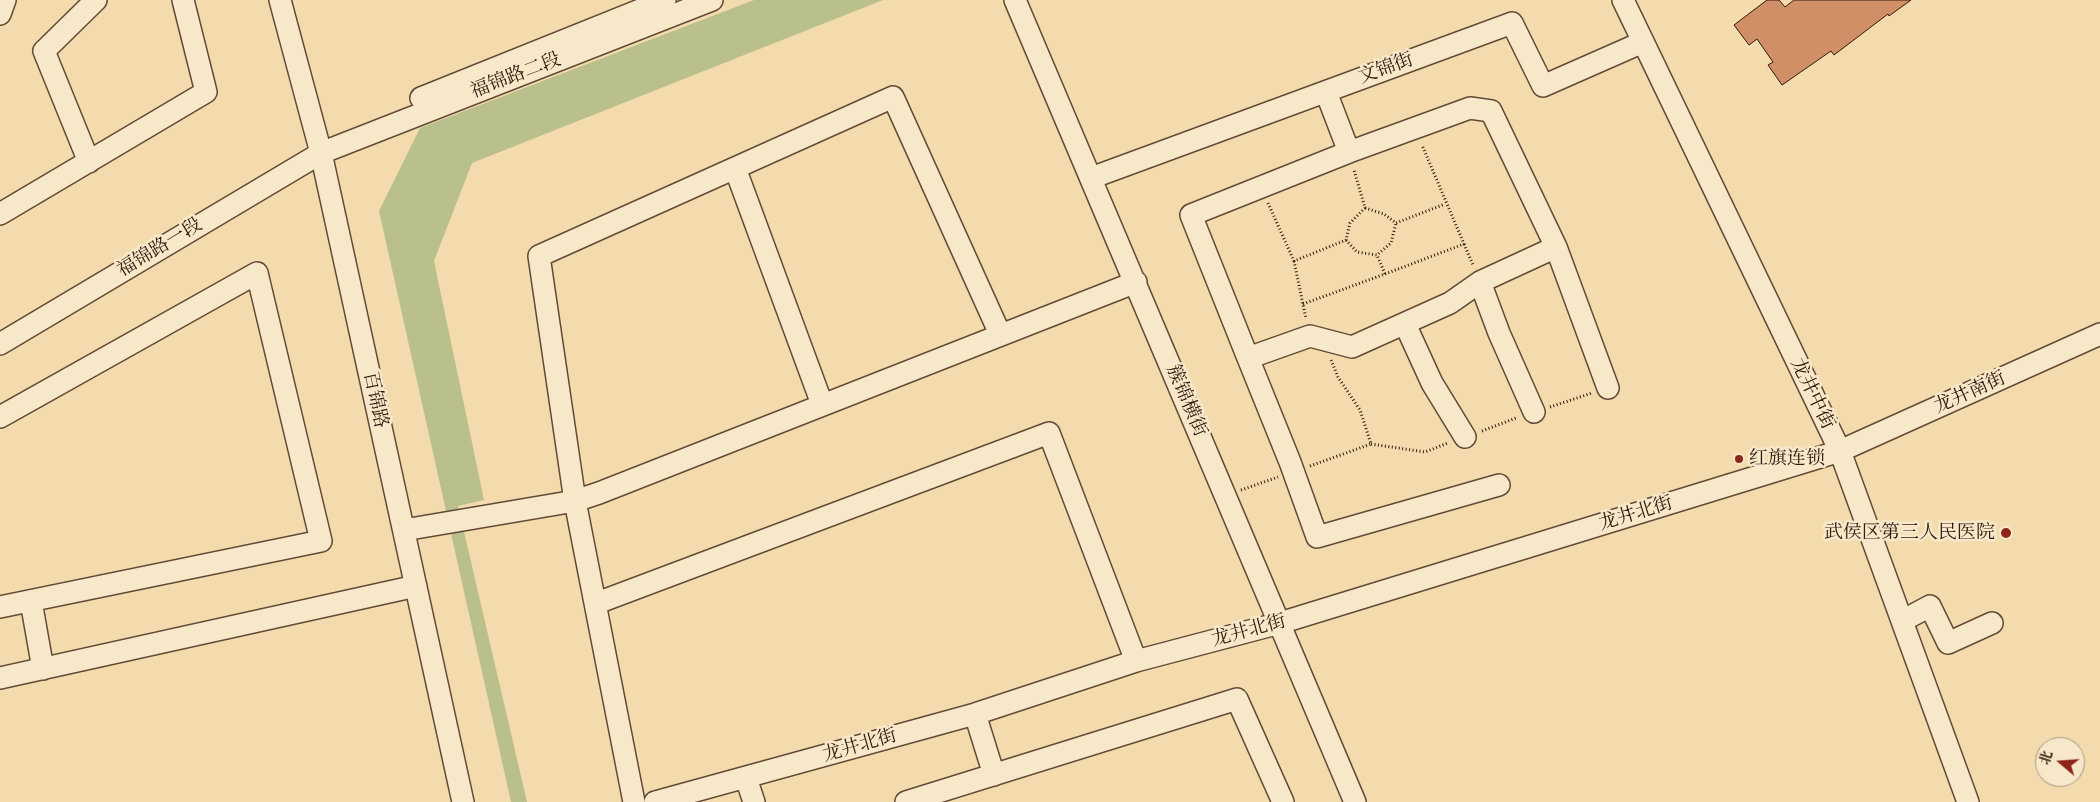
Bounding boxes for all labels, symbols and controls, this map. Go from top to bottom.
street label: 福锦路二段 [468,48,564,104]
street label: 文锦街 [1355,49,1417,89]
street label: 福锦路一段 [113,214,207,282]
street label: 龙井中街 [1785,355,1839,433]
street label: 簇锦横街 [1161,362,1211,440]
street label: 龙井南街 [1931,367,2009,419]
street label: 百锦路 [358,370,392,430]
place label: 红旗连锁 [1749,448,1825,470]
marker: 红旗连锁 [1733,453,1745,465]
street label: 龙井北街 [1596,492,1676,536]
place label: 武侯区第三人民医院 [1824,522,1995,544]
marker: 武侯区第三人民医院 [1999,526,2013,540]
street label: 龙井北街 [1209,610,1289,652]
street label: 龙井北街 [820,725,900,767]
north arrow [2035,737,2085,787]
text: 北 [2036,748,2056,767]

